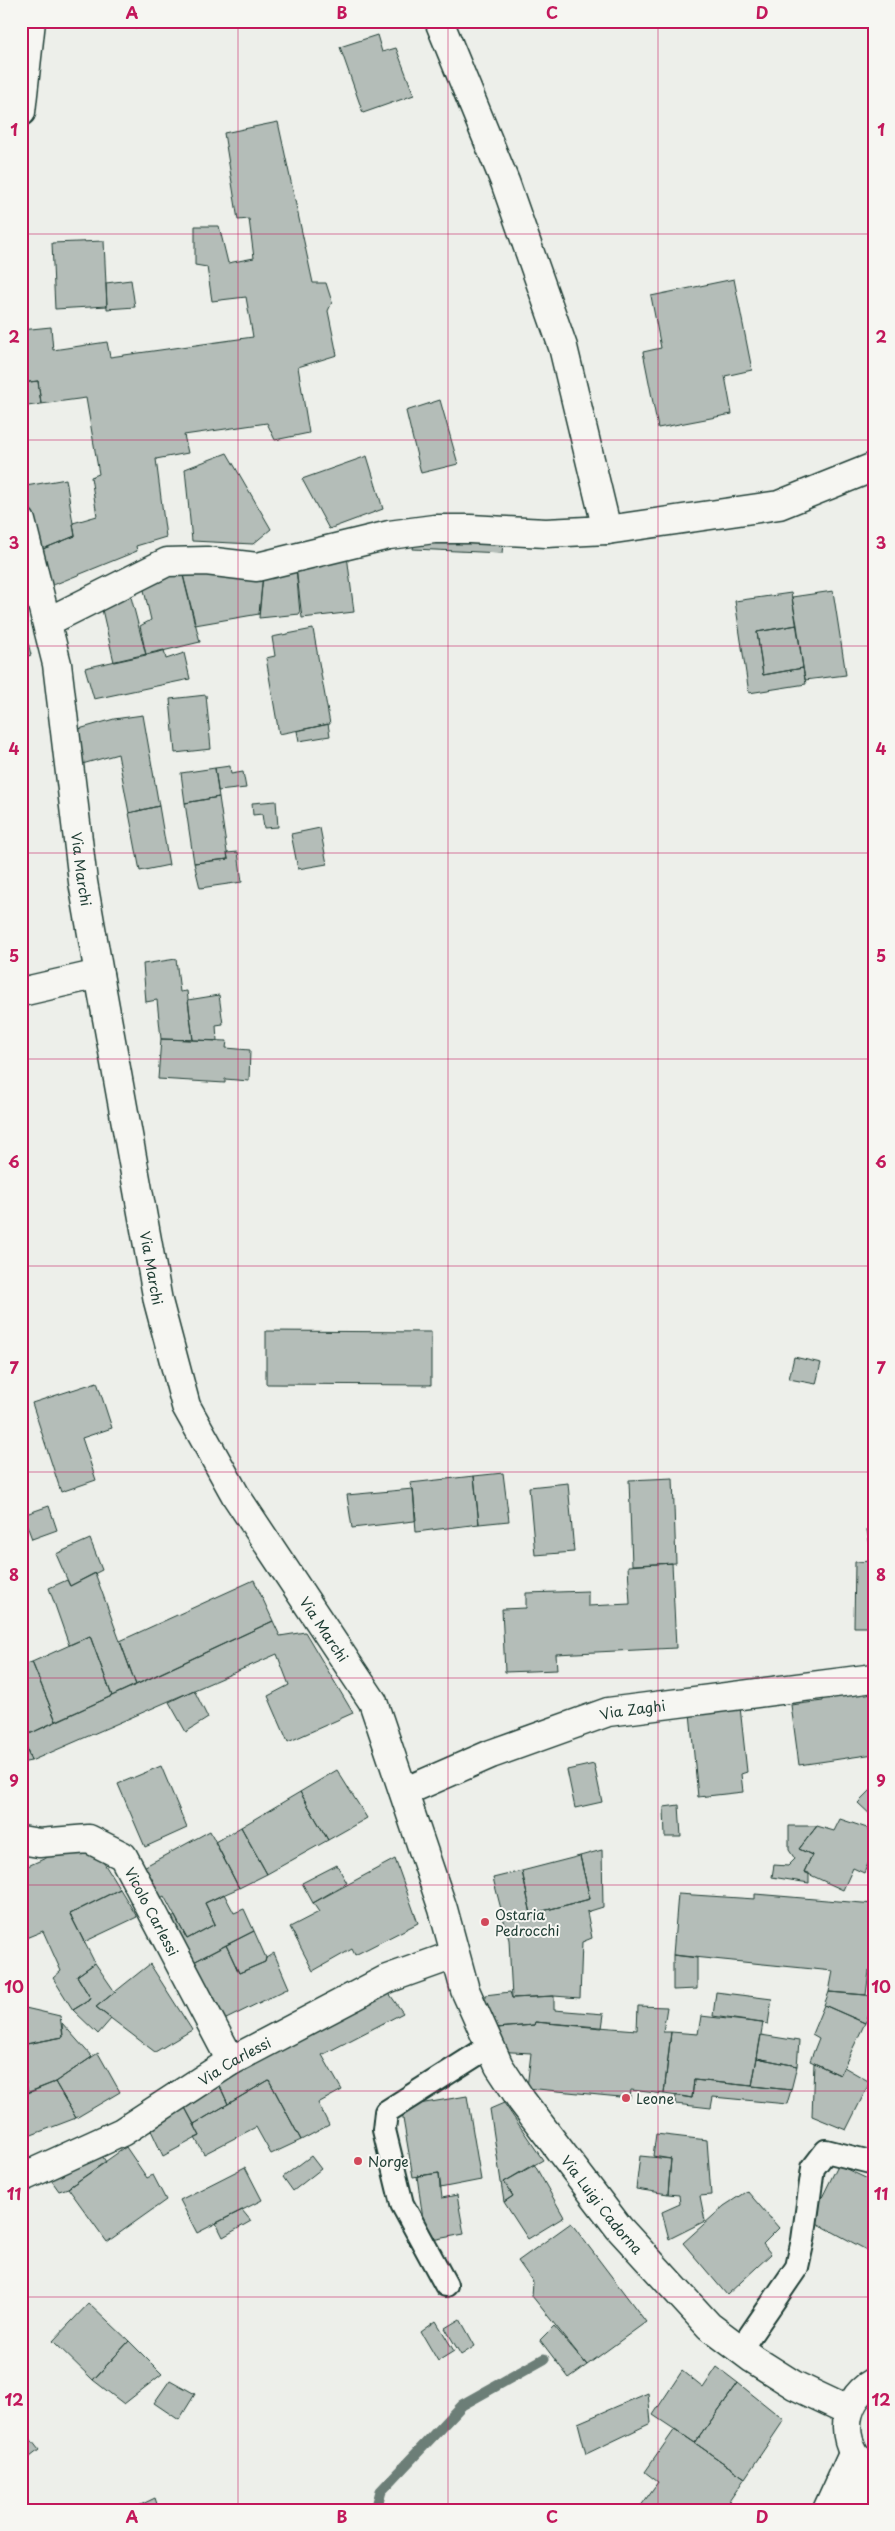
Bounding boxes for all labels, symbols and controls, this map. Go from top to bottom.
text: A [126,0,139,24]
text: B [337,0,348,24]
text: C [546,0,558,24]
text: D [756,0,768,24]
text: 1 [10,117,18,141]
text: 1 [877,117,885,141]
text: 2 [8,324,20,348]
text: 2 [875,324,887,348]
text: 3 [9,530,19,554]
text: 3 [876,530,886,554]
text: 4 [9,736,20,760]
text: 4 [876,736,887,760]
street label: Via Marchi [67,831,98,908]
text: 5 [9,943,19,967]
text: 5 [876,943,886,967]
text: 6 [8,1149,20,1173]
text: 6 [875,1149,887,1173]
street label: Via Marchi [135,1229,169,1307]
text: 7 [9,1355,19,1379]
text: 7 [876,1355,886,1379]
text: 8 [9,1562,19,1586]
text: 8 [876,1562,886,1586]
street label: Via Marchi [295,1592,354,1666]
street label: Via Zaghi [597,1694,667,1725]
text: 9 [9,1768,19,1792]
text: 9 [876,1768,886,1792]
street label: Vicolo Carlessi [120,1863,184,1960]
place label: Ostaria Pedrocchi [495,1904,560,1941]
marker: Ostaria Pedrocchi [479,1916,491,1928]
text: 10 [4,1974,24,1998]
text: 10 [871,1974,891,1998]
street label: Via Carlessi [194,2032,274,2090]
place label: Leone [636,2088,674,2109]
marker: Leone [620,2092,632,2104]
street label: Via Luigi Cadorna [556,2150,648,2259]
place label: Norge [368,2151,409,2172]
marker: Norge [352,2155,364,2167]
text: 11 [7,2181,21,2205]
text: 11 [874,2181,888,2205]
text: 12 [5,2387,23,2411]
text: 12 [872,2387,890,2411]
text: A [126,2504,139,2528]
text: B [337,2504,348,2528]
text: C [546,2504,558,2528]
text: D [756,2504,768,2528]

